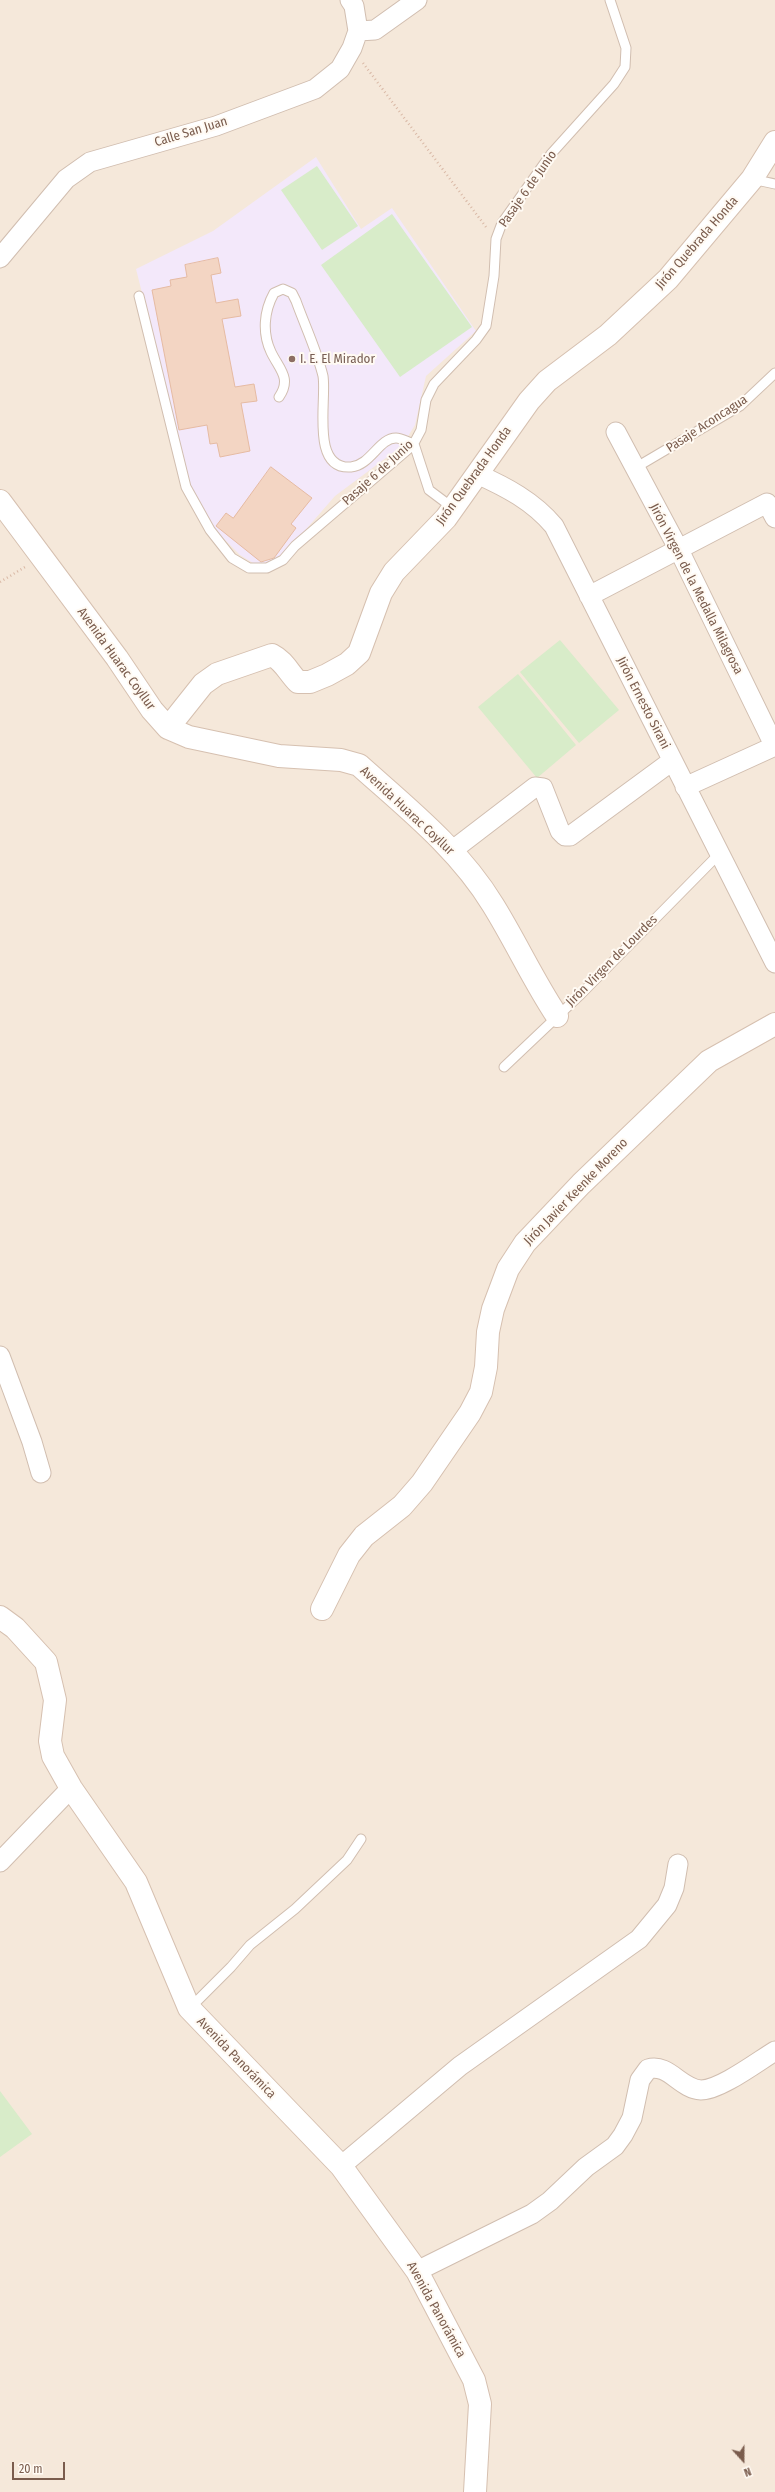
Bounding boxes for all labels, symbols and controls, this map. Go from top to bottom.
street label: Calle San Juan [153,114,229,150]
street label: Pasaje 6 de Junio [496,148,560,230]
street label: Jirón Quebrada Honda [652,193,742,293]
place label: I. E. El Mirador [300,351,375,367]
marker: I. E. El Mirador [287,354,297,364]
street label: Pasaje Aconcagua [664,392,750,456]
street label: Jirón Quebrada Honda [433,424,515,528]
street label: Pasaje 6 de Junio [339,437,417,509]
street label: Jirón Virgen de la Medalla Milagrosa [646,501,746,677]
street label: Avenida Huarac Coyllur [74,605,158,713]
street label: Jirón Ernesto Sirani [613,654,673,752]
street label: Avenida Huarac Coyllur [357,763,457,859]
street label: Jirón Virgen de Lourdes [563,912,661,1010]
street label: Jirón Javier Keenke Moreno [521,1135,631,1249]
street label: Avenida Panorámica [193,2014,279,2102]
street label: Avenida Panorámica [403,2259,469,2361]
north arrow [723,2440,763,2480]
scale bar [14,2454,67,2480]
text: 20 m [19,2462,43,2476]
text: N [742,2464,753,2479]

